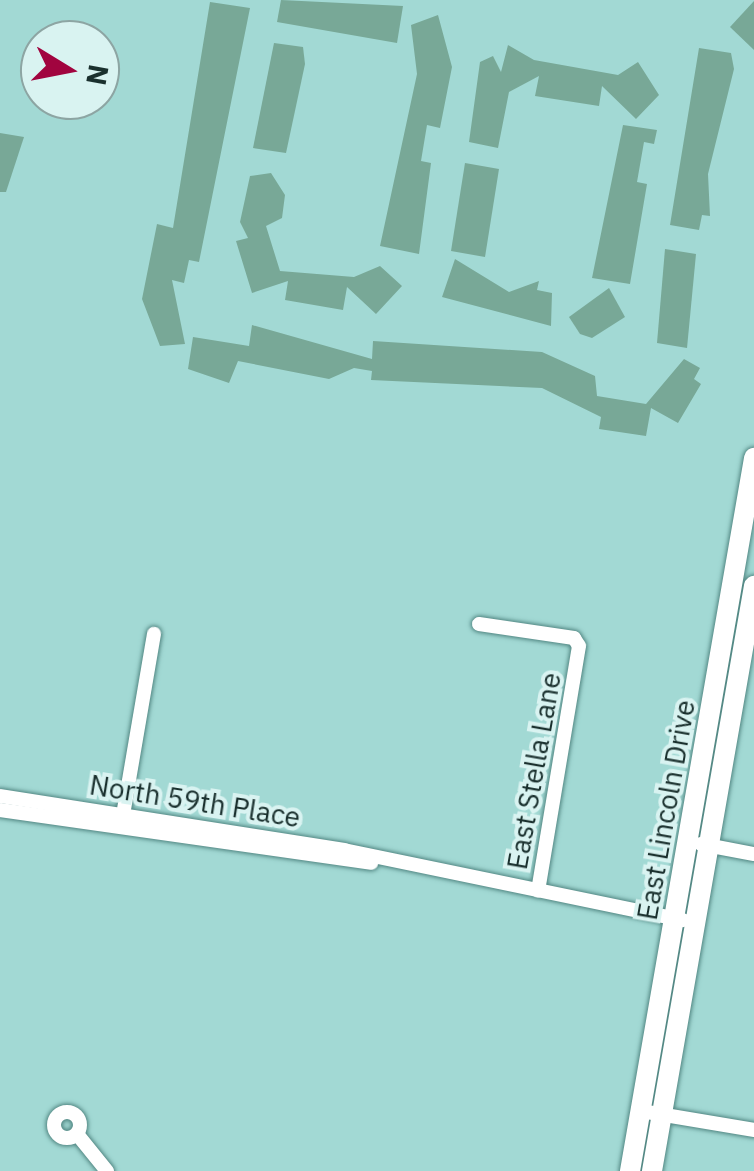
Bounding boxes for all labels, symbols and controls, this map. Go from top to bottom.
north arrow [20,20,120,120]
text: N [78,62,118,88]
street label: East Stella Lane [500,670,568,872]
street label: East Lincoln Drive [630,697,702,923]
street label: North 59th Place [87,768,303,834]

